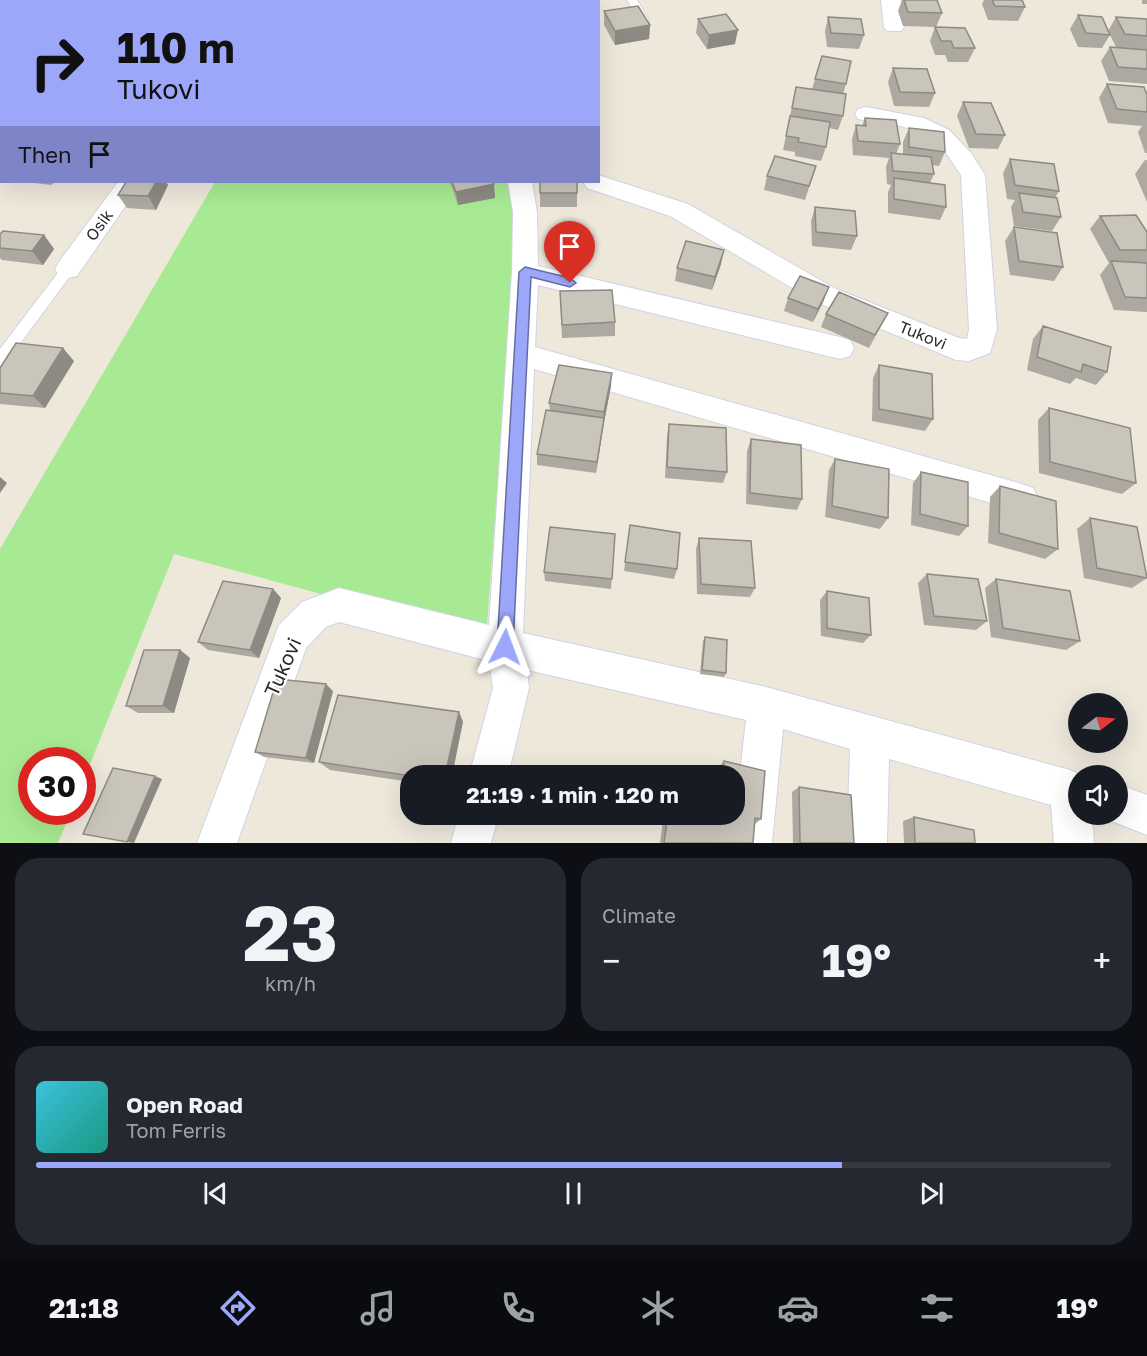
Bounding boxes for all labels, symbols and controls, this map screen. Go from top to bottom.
text: 110 m [117,22,235,72]
icon: right [18,24,96,102]
text: Tukovi [117,73,200,105]
icon: arrive [83,138,116,171]
text: Then [18,141,71,168]
street label: Osik [81,206,117,244]
pin [544,221,595,283]
icon: arrive [553,230,586,263]
street label: Tukovi [896,316,950,354]
position arrow [473,615,537,679]
street label: Tukovi [259,633,306,700]
north arrow [1068,693,1128,753]
map controls [1068,693,1128,825]
speed limit sign: 30 [18,747,96,825]
button: sound [1068,765,1128,825]
text: 21:19 · 1 min · 120 m [466,781,679,808]
text: 23 [243,885,338,978]
text: Climate [602,903,676,927]
text: 19° [822,933,891,987]
text: − [602,941,620,980]
text: + [1093,941,1111,980]
text: km/h [265,971,316,995]
text: Open Road [126,1091,243,1118]
text: Tom Ferris [126,1118,226,1142]
icon: previous [199,1177,232,1210]
icon: pause [557,1177,590,1210]
icon: next [915,1177,948,1210]
icon: directions [217,1287,259,1329]
icon: music [357,1287,399,1329]
icon: phone [497,1287,539,1329]
icon: climate [637,1287,679,1329]
icon: car [777,1287,819,1329]
icon: filters [916,1287,958,1329]
text: 21:18 [49,1292,119,1324]
text: 19° [1056,1292,1098,1324]

